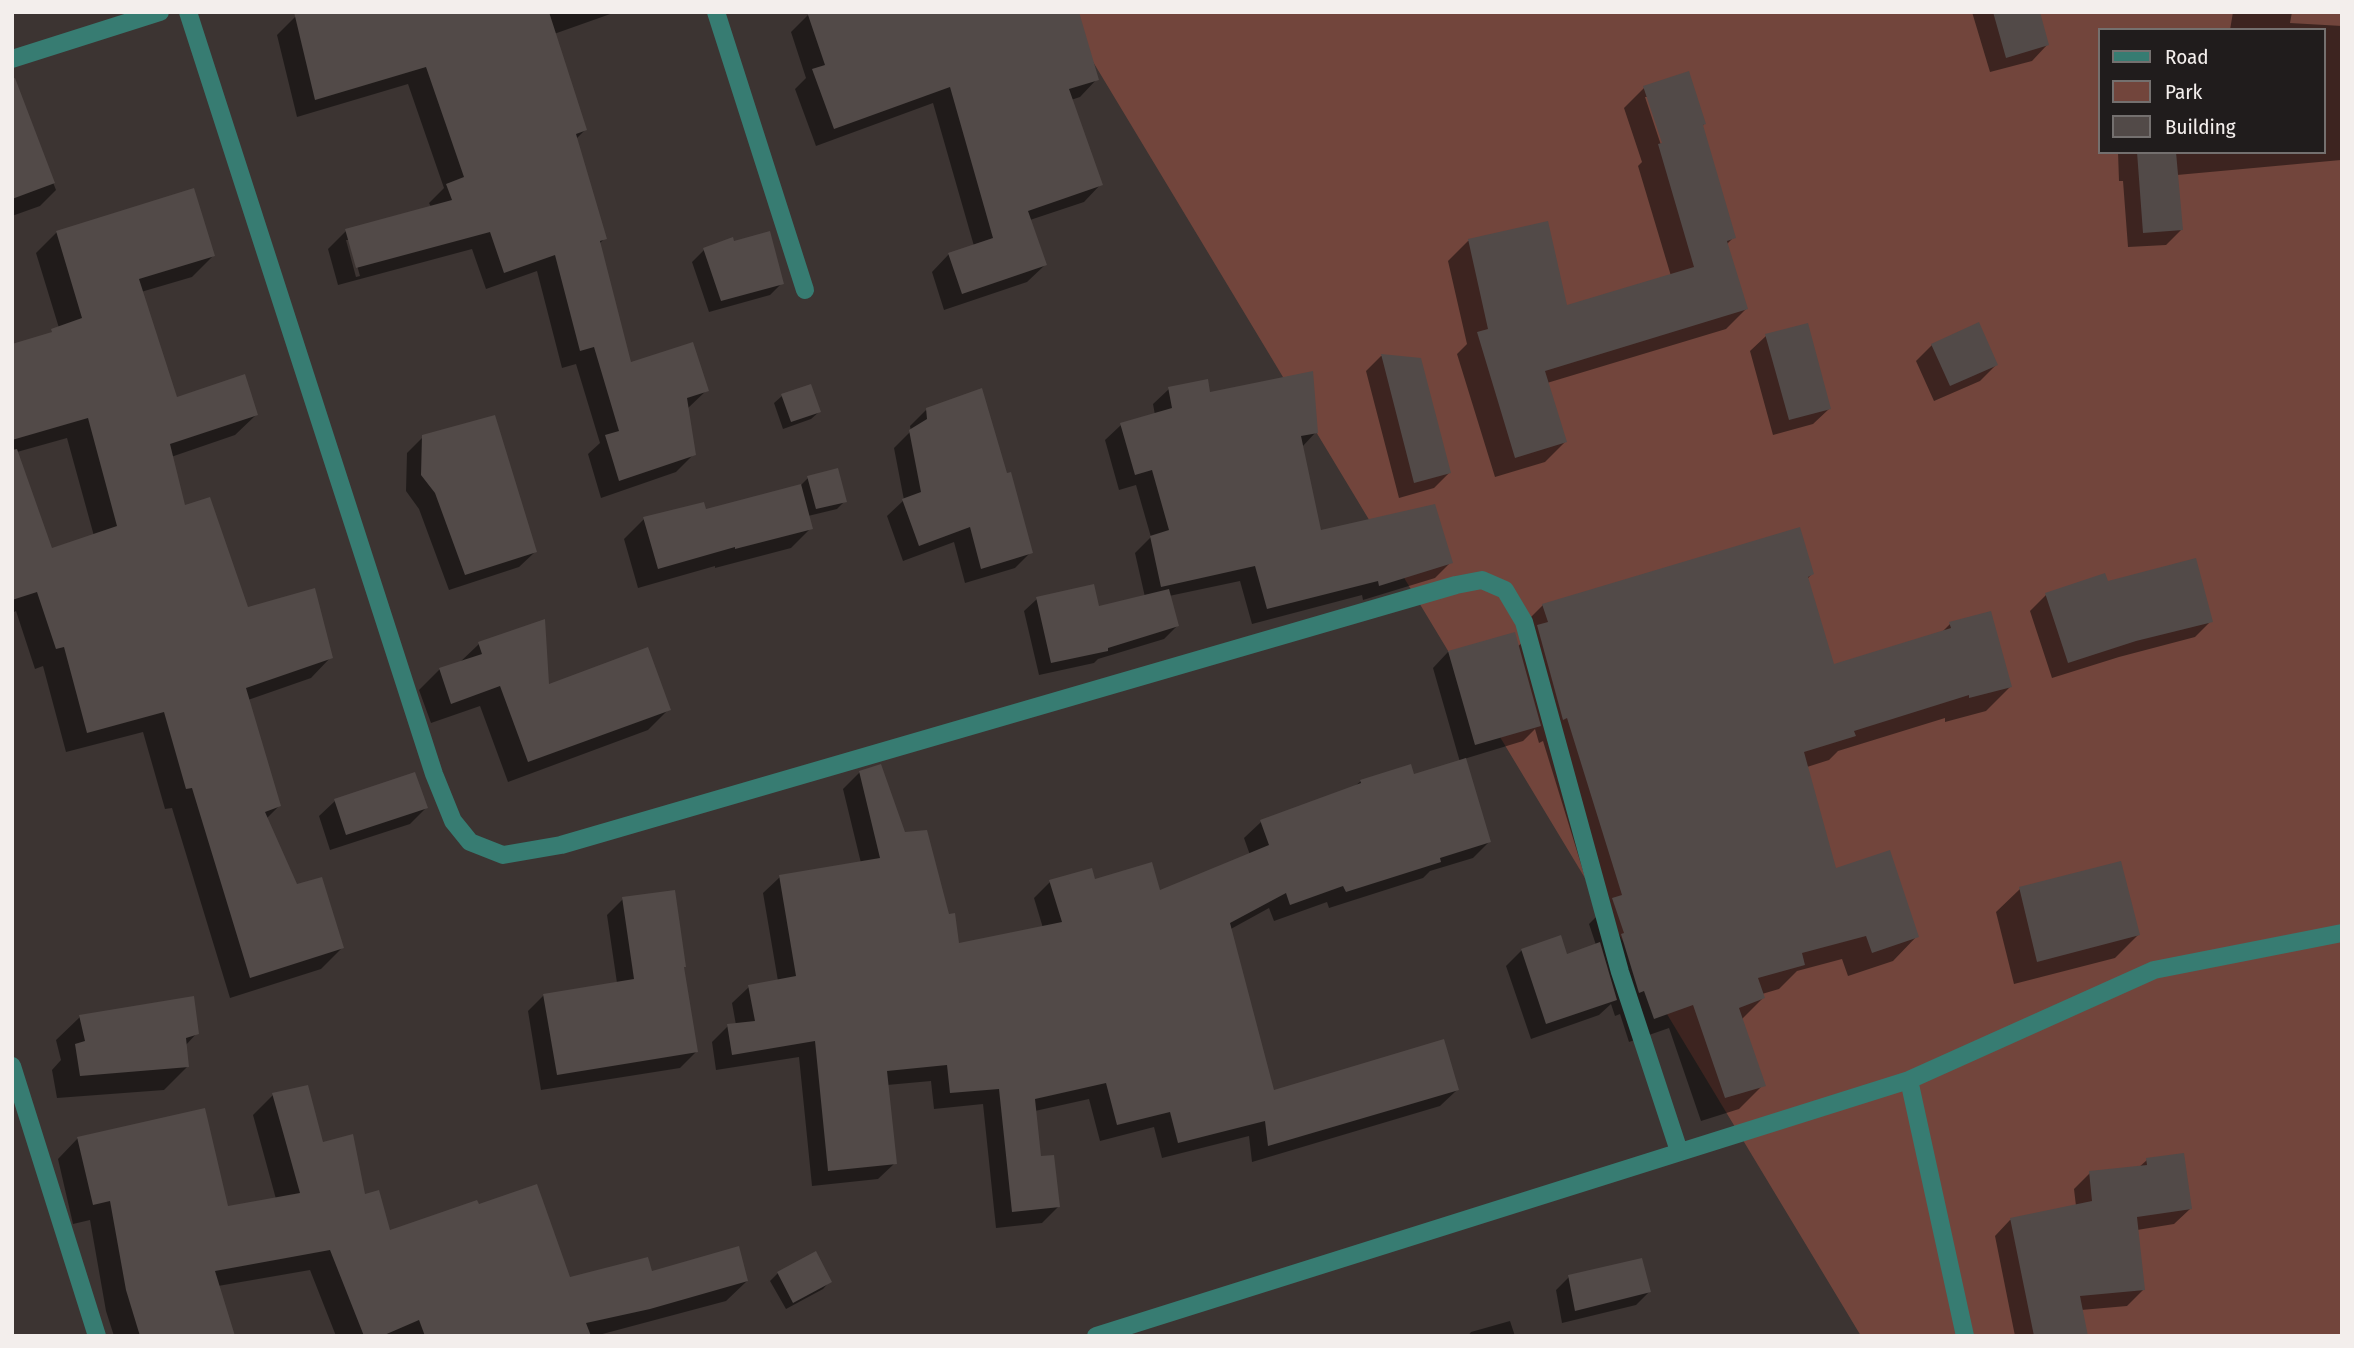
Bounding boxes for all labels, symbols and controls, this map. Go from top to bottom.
legend [2098,28,2326,154]
text: Road [2165,44,2209,70]
text: Park [2165,79,2202,105]
text: Building [2165,114,2236,140]

